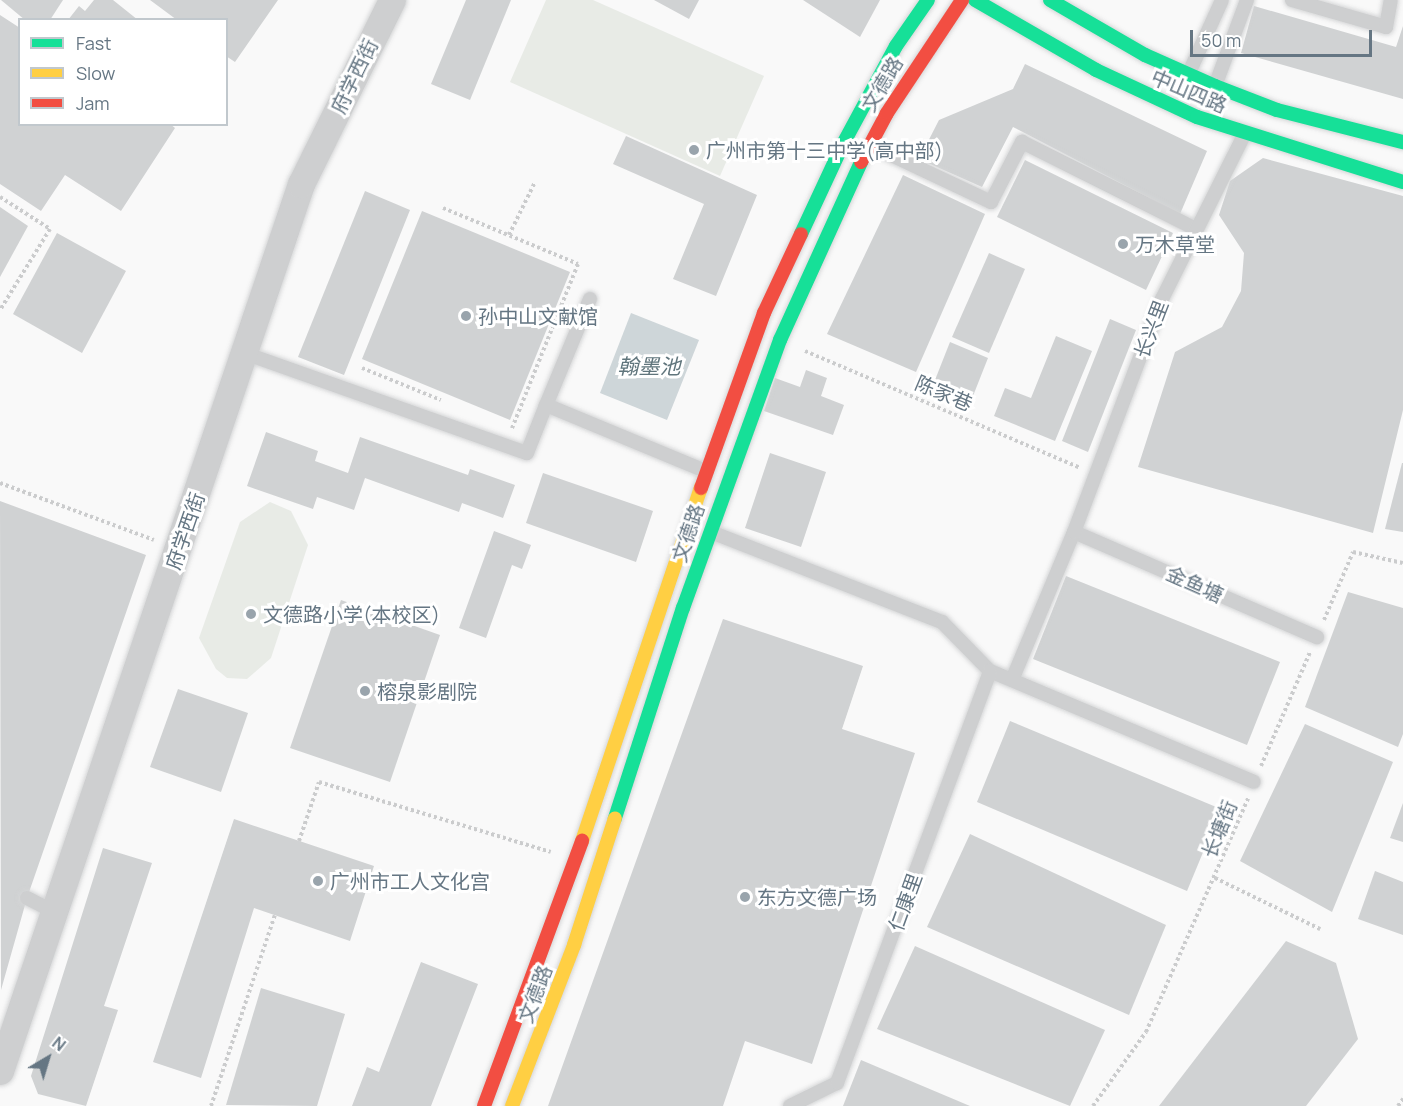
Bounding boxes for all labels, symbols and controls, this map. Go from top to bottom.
legend [18,18,228,126]
scale bar [1193,18,1374,56]
text: 50 m [1201,28,1241,52]
text: Fast [76,31,111,55]
street label: 府学西街 [326,35,382,117]
street label: 文德路 [856,52,908,116]
text: Slow [76,61,115,85]
street label: 中山四路 [1147,64,1231,118]
text: Jam [76,91,110,115]
place label: 广州市第十三中学(高中部) [706,138,943,162]
marker: 广州市第十三中学(高中部) [687,143,701,157]
place label: 万木草堂 [1135,232,1215,256]
marker: 万木草堂 [1116,237,1130,251]
street label: 长兴里 [1129,297,1173,361]
place label: 孙中山文献馆 [478,304,598,328]
marker: 孙中山文献馆 [459,309,473,323]
water label: 翰墨池 [618,353,680,379]
street label: 陈家巷 [912,370,976,416]
street label: 府学西街 [161,489,209,573]
street label: 文德路 [667,501,709,565]
street label: 金鱼塘 [1163,561,1227,607]
place label: 文德路小学(本校区) [263,602,440,626]
marker: 文德路小学(本校区) [244,607,258,621]
place label: 榕泉影剧院 [377,679,477,703]
marker: 榕泉影剧院 [358,684,372,698]
street label: 长塘街 [1197,797,1241,861]
place label: 广州市工人文化宫 [330,869,490,893]
street label: 仁康里 [883,870,927,934]
marker: 广州市工人文化宫 [311,874,325,888]
place label: 东方文德广场 [757,885,877,909]
marker: 东方文德广场 [738,890,752,904]
street label: 文德路 [513,962,557,1026]
north arrow [18,1028,78,1088]
text: N [48,1032,70,1056]

